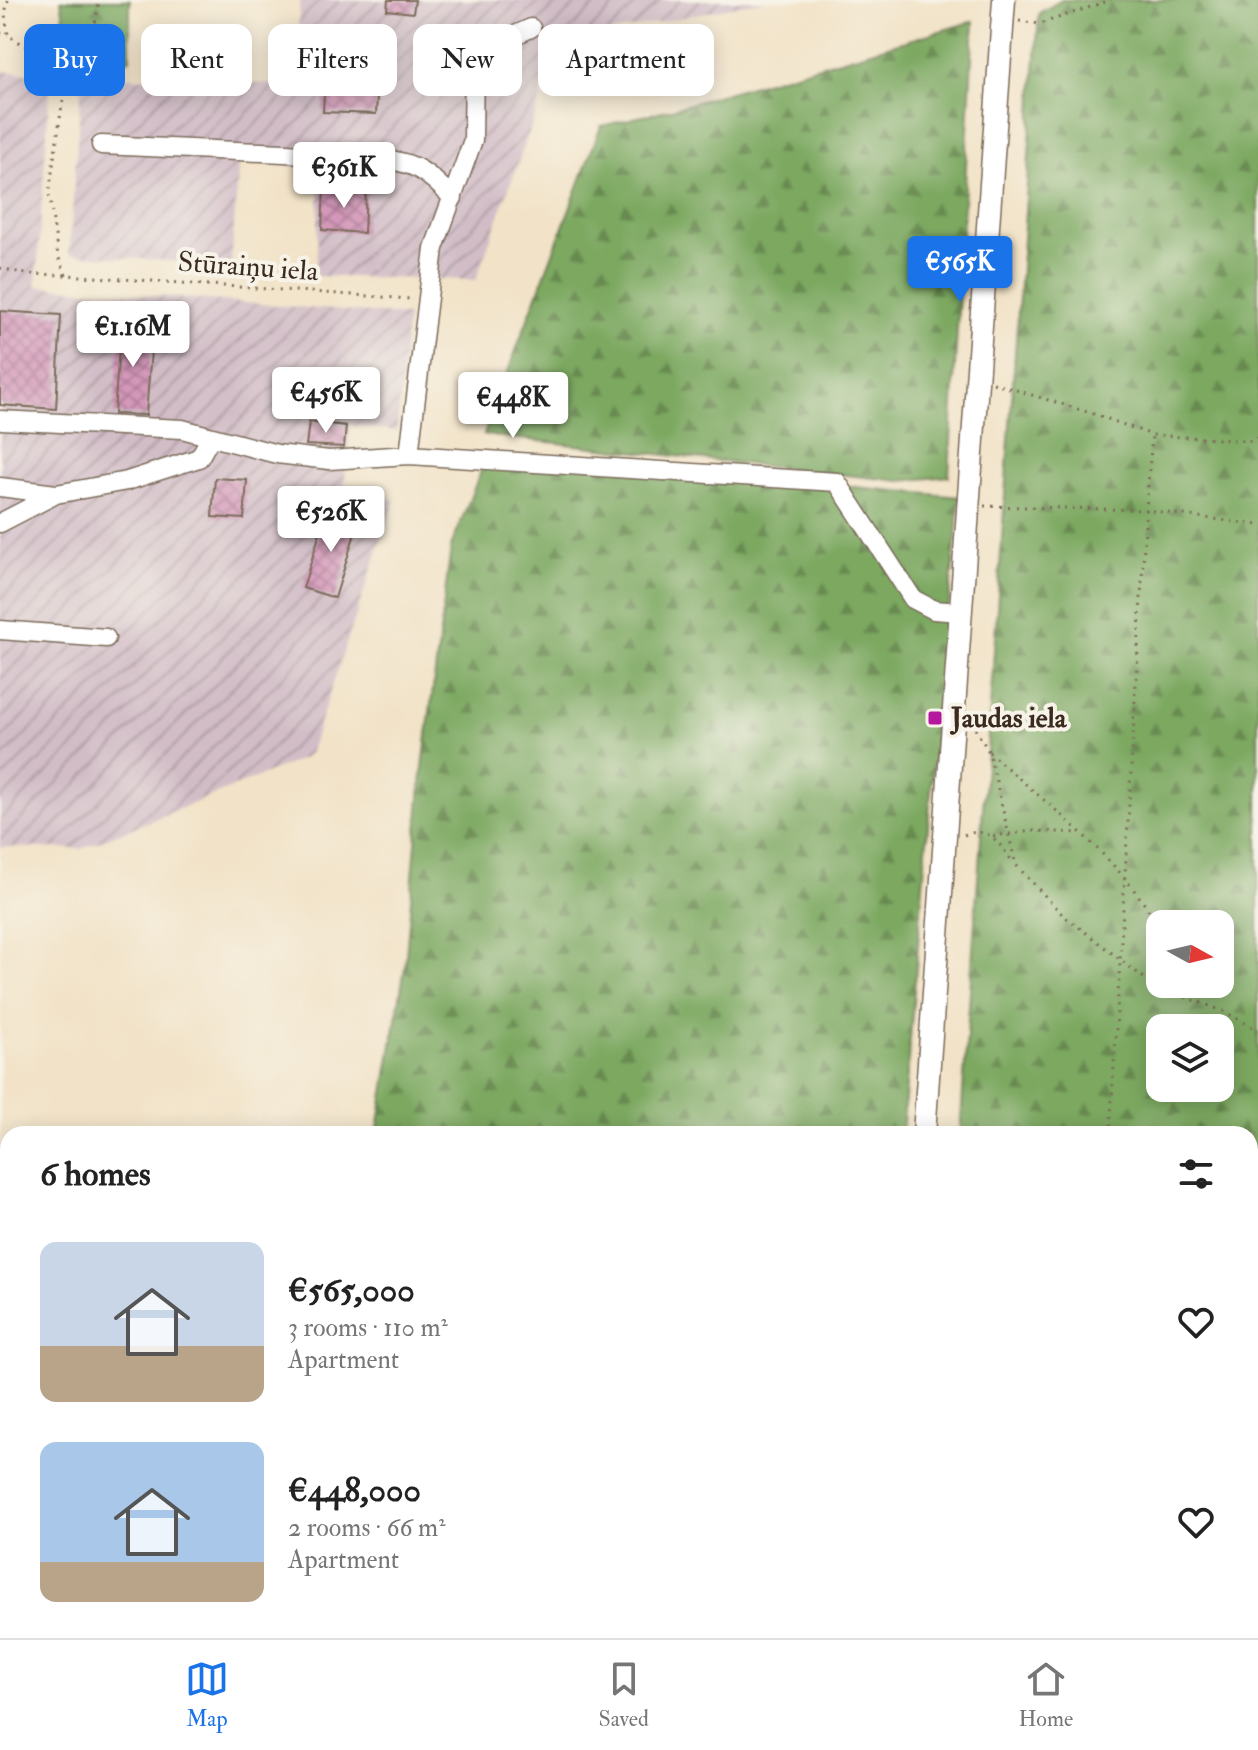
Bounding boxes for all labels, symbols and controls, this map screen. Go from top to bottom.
chip: Buy [24,24,125,96]
chip: Rent [141,24,252,96]
chip: Filters [268,24,397,96]
chip: New [413,24,522,96]
chip: Apartment [538,24,714,96]
pin: €361K [288,142,400,210]
text: €361K [311,152,377,184]
pin: €565K [904,236,1016,304]
street label: Stūraiņu iela [177,245,320,289]
text: €565K [925,246,995,278]
pin: €1.16M [68,301,198,369]
text: €1.16M [95,311,171,343]
pin: €456K [270,367,382,435]
pin: €448K [457,372,569,440]
text: €456K [290,377,362,409]
text: €448K [476,382,550,414]
pin: €526K [275,486,387,554]
text: €526K [296,496,367,528]
place label: Jaudas iela [949,701,1068,736]
marker: Jaudas iela [926,709,944,727]
north arrow [1146,910,1234,998]
map controls [1146,910,1234,1102]
button: layers [1146,1014,1234,1102]
icon: filters [1174,1152,1218,1196]
text: 6 homes [40,1153,151,1196]
text: €565,000 [288,1269,415,1312]
icon: home [104,1274,200,1370]
icon: heart [1174,1300,1218,1344]
text: 3 rooms · 110 m² [288,1312,448,1344]
text: Apartment [288,1344,399,1376]
text: €448,000 [288,1469,421,1512]
icon: home [104,1474,200,1570]
icon: heart [1174,1500,1218,1544]
text: 2 rooms · 66 m² [288,1512,446,1544]
text: Apartment [288,1544,399,1576]
tab: Map [185,1657,229,1733]
tab: Saved [599,1657,649,1733]
tab: Home [1019,1657,1073,1733]

